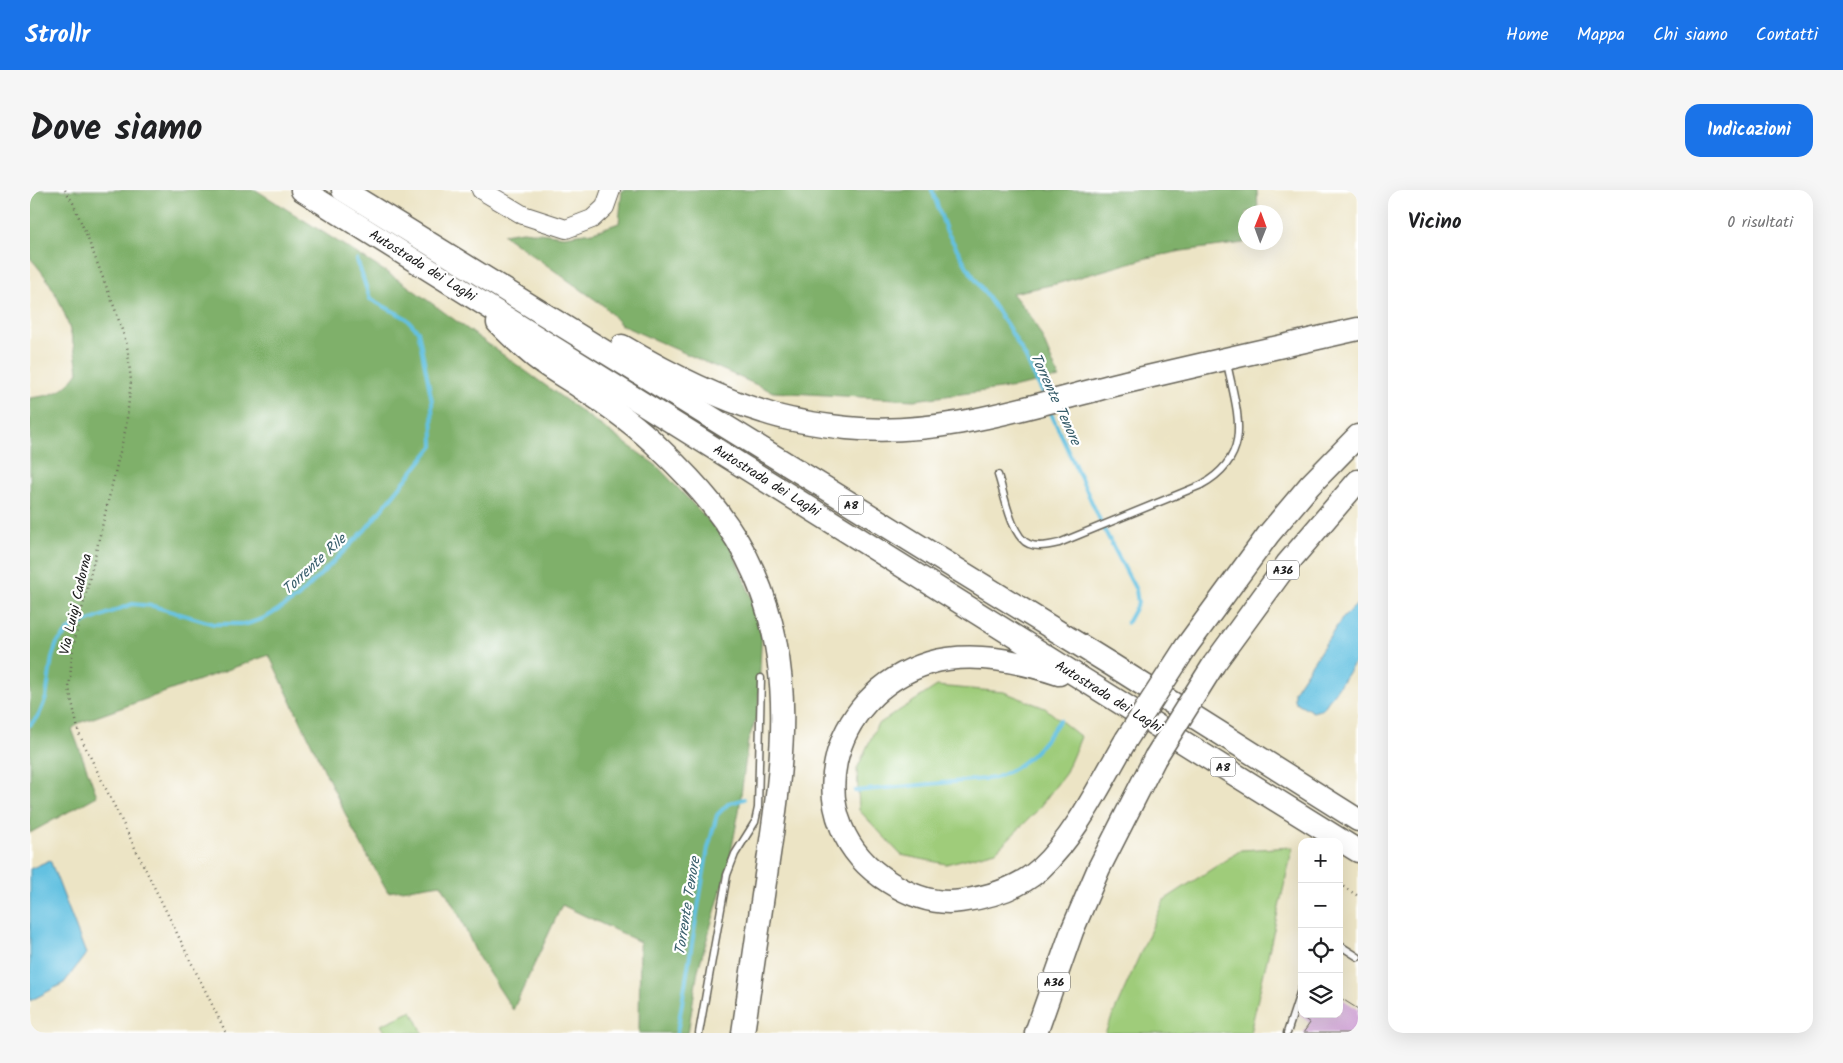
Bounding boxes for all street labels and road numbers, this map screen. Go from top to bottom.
street label: Autostrada dei Laghi [365,224,481,308]
street label: Autostrada dei Laghi [709,439,825,523]
road number: A8 [838,496,864,514]
street label: Via Luigi Cadorna [54,551,98,657]
road number: A36 [1267,560,1299,580]
street label: Autostrada dei Laghi [1051,655,1167,739]
road number: A8 [1210,758,1236,776]
road number: A36 [1038,972,1070,992]

